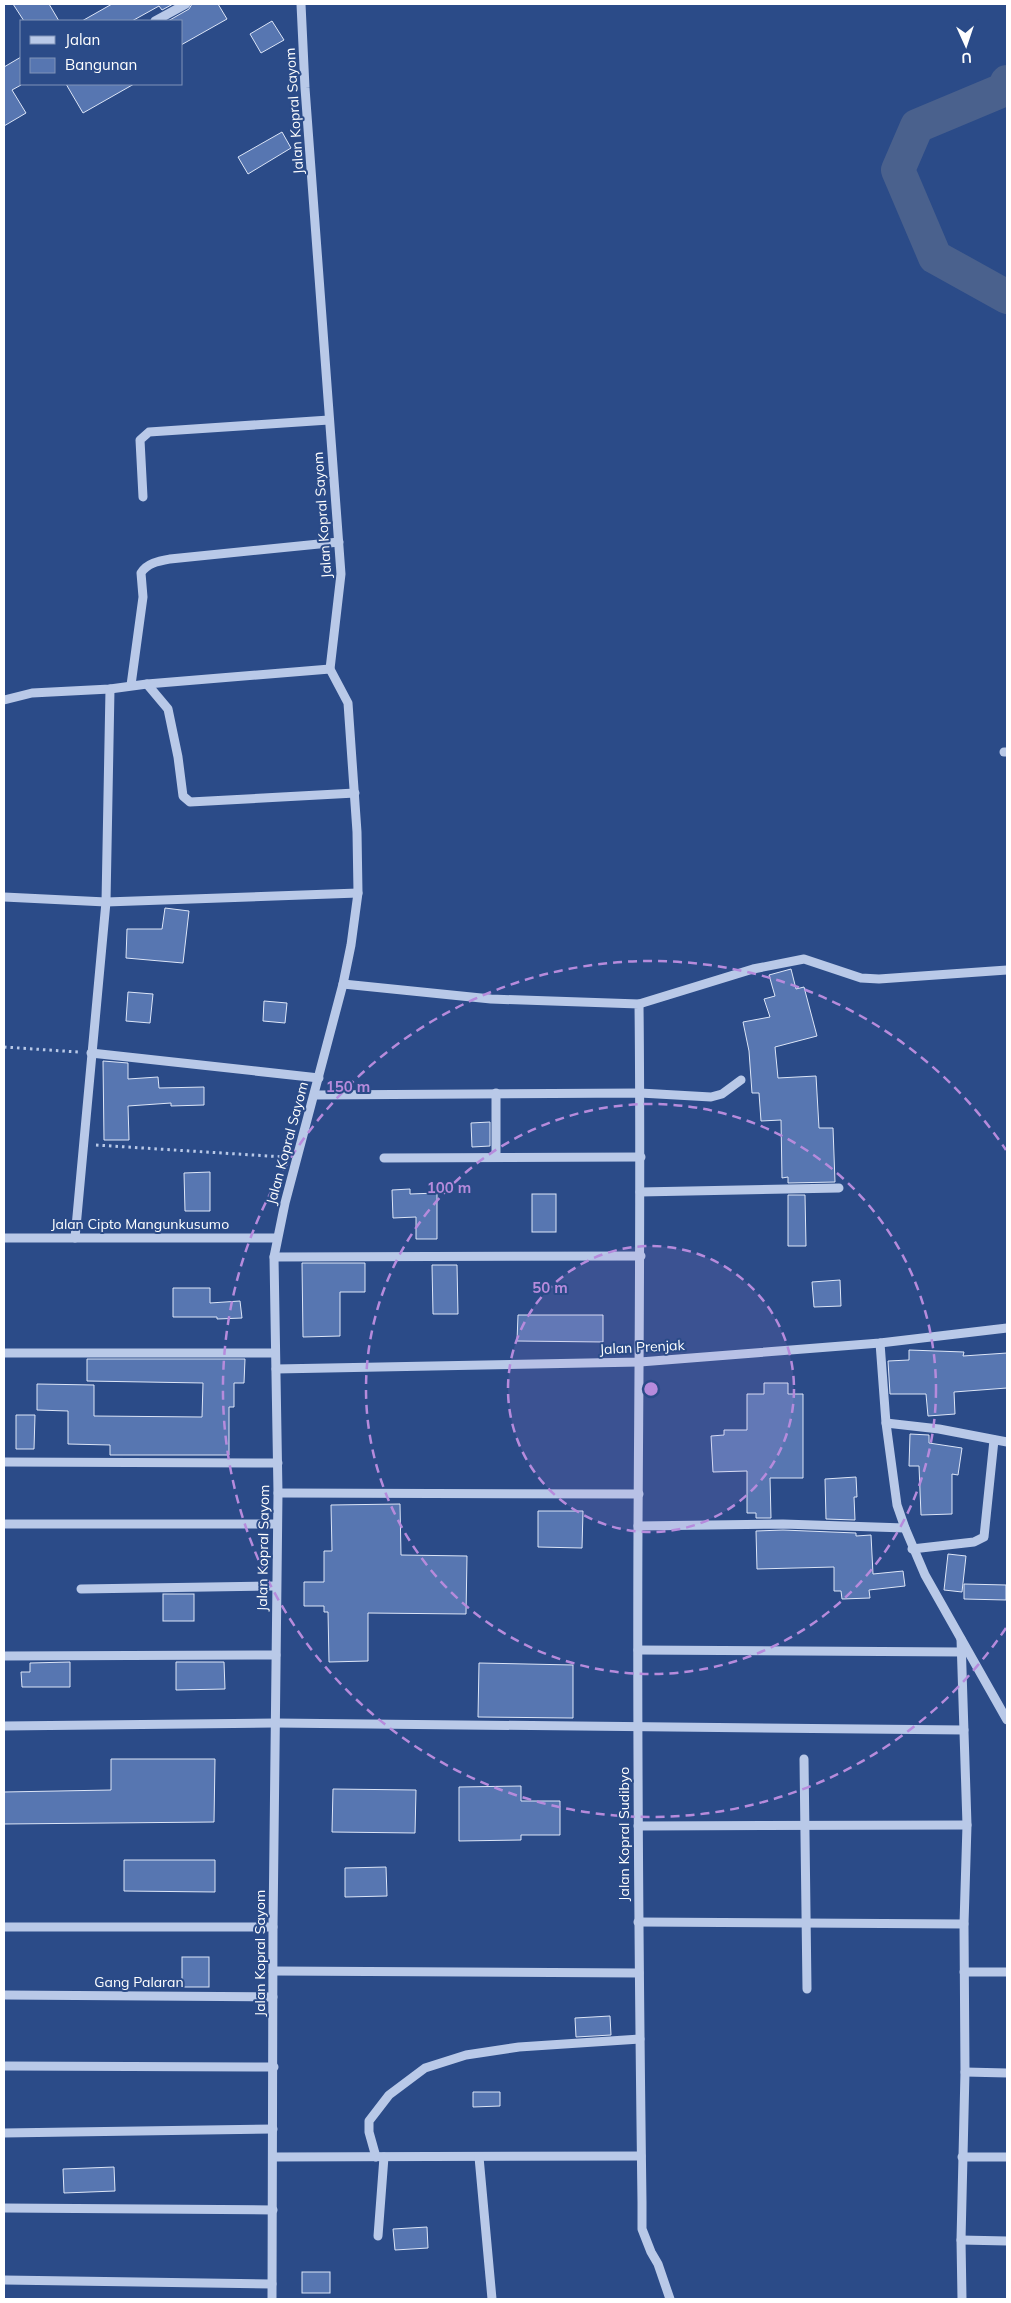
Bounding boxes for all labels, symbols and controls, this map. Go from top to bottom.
legend [20,20,182,85]
north arrow [941,20,991,70]
text: Jalan [65,30,100,49]
street label: Jalan Kopral Sayom [281,47,307,175]
text: U [961,49,972,67]
text: Bangunan [65,55,137,74]
street label: Jalan Kopral Sayom [309,451,335,579]
text: 150 m [326,1077,370,1096]
street label: Jalan Kopral Sayom [262,1079,312,1207]
text: 100 m [427,1178,471,1197]
street label: Jalan Cipto Mangunkusumo [51,1215,229,1233]
text: 50 m [532,1278,568,1297]
street label: Jalan Prenjak [599,1336,686,1358]
centre of rings [642,1380,660,1398]
street label: Jalan Kopral Sayom [253,1484,273,1612]
street label: Jalan Kopral Sudibyo [615,1767,633,1901]
street label: Jalan Kopral Sayom [251,1890,269,2016]
street label: Gang Palaran [94,1973,184,1991]

